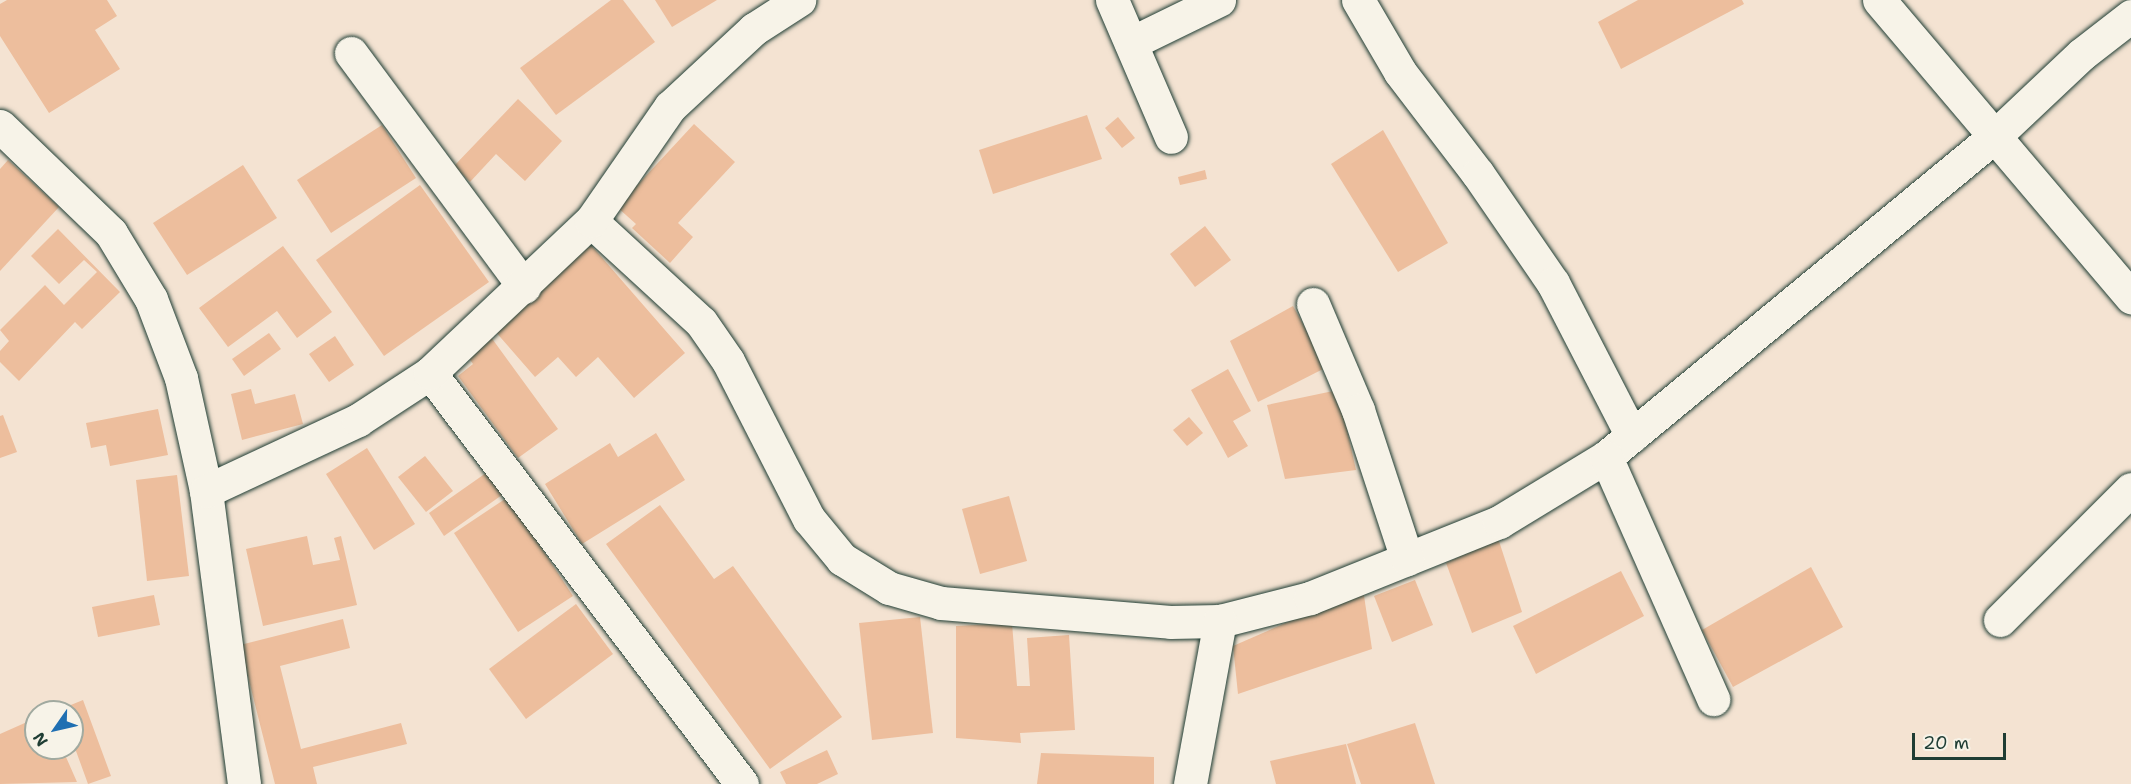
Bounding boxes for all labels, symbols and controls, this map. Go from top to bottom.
north arrow [24,700,84,760]
scale bar [1915,721,2010,759]
text: N [28,728,53,750]
text: 20 m [1923,731,1969,755]

